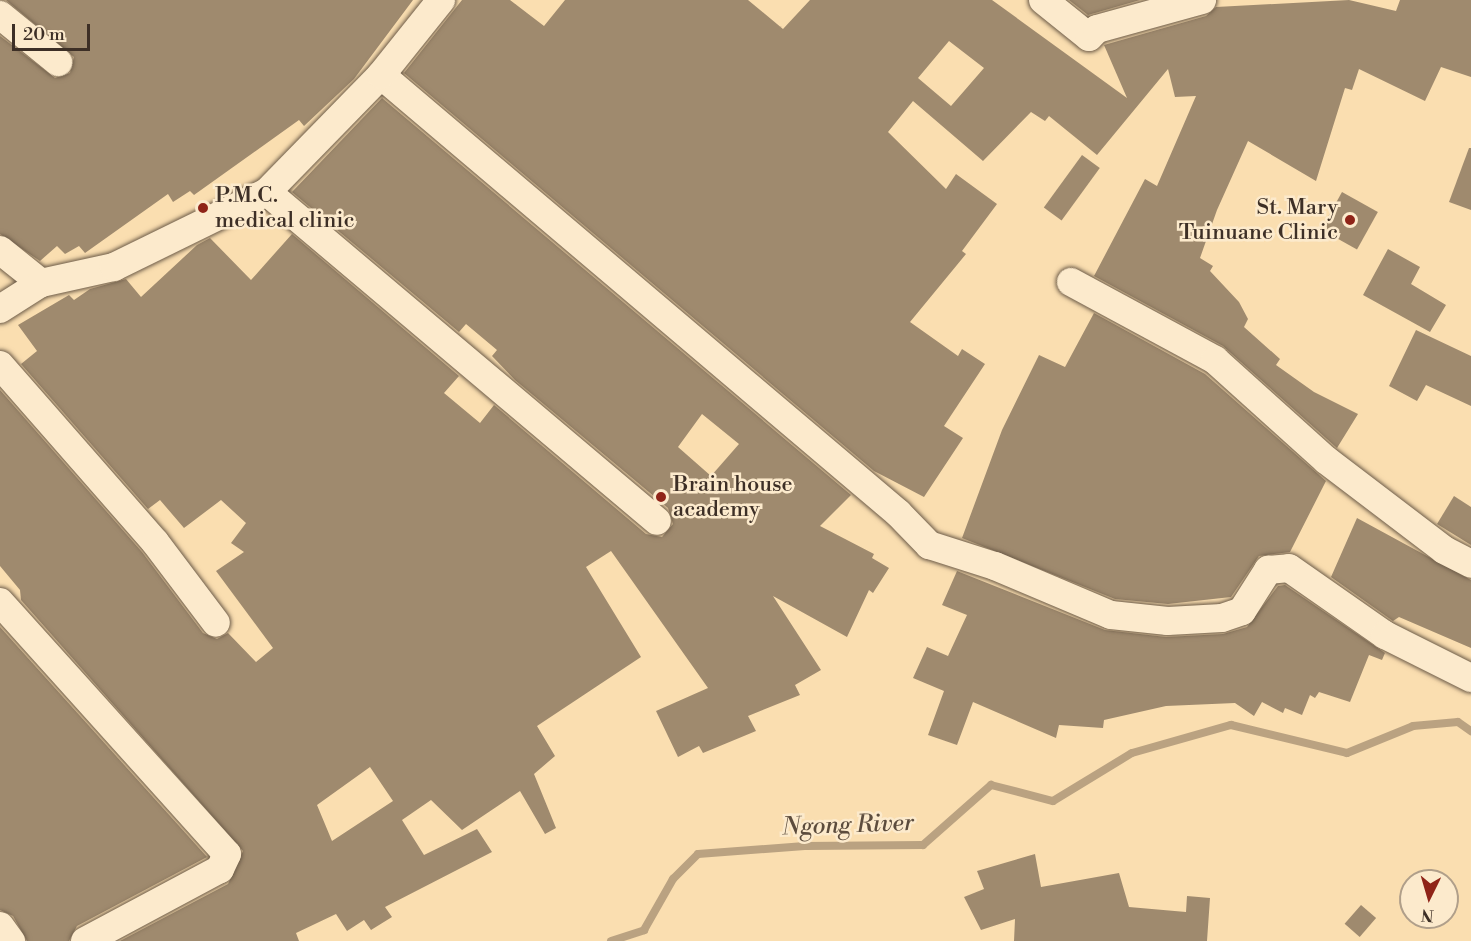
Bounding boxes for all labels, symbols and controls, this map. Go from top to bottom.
scale bar [15,12,93,50]
text: 20 m [23,23,65,46]
place label: P.M.C. medical clinic [215,182,355,234]
place label: St. Mary Tuinuane Clinic [1179,194,1338,246]
marker: P.M.C. medical clinic [196,201,210,215]
marker: St. Mary Tuinuane Clinic [1343,213,1357,227]
place label: Brain house academy [673,471,793,522]
marker: Brain house academy [654,490,668,504]
water label: Ngong River [782,809,914,843]
north arrow [1399,869,1459,929]
text: N [1420,904,1435,925]

